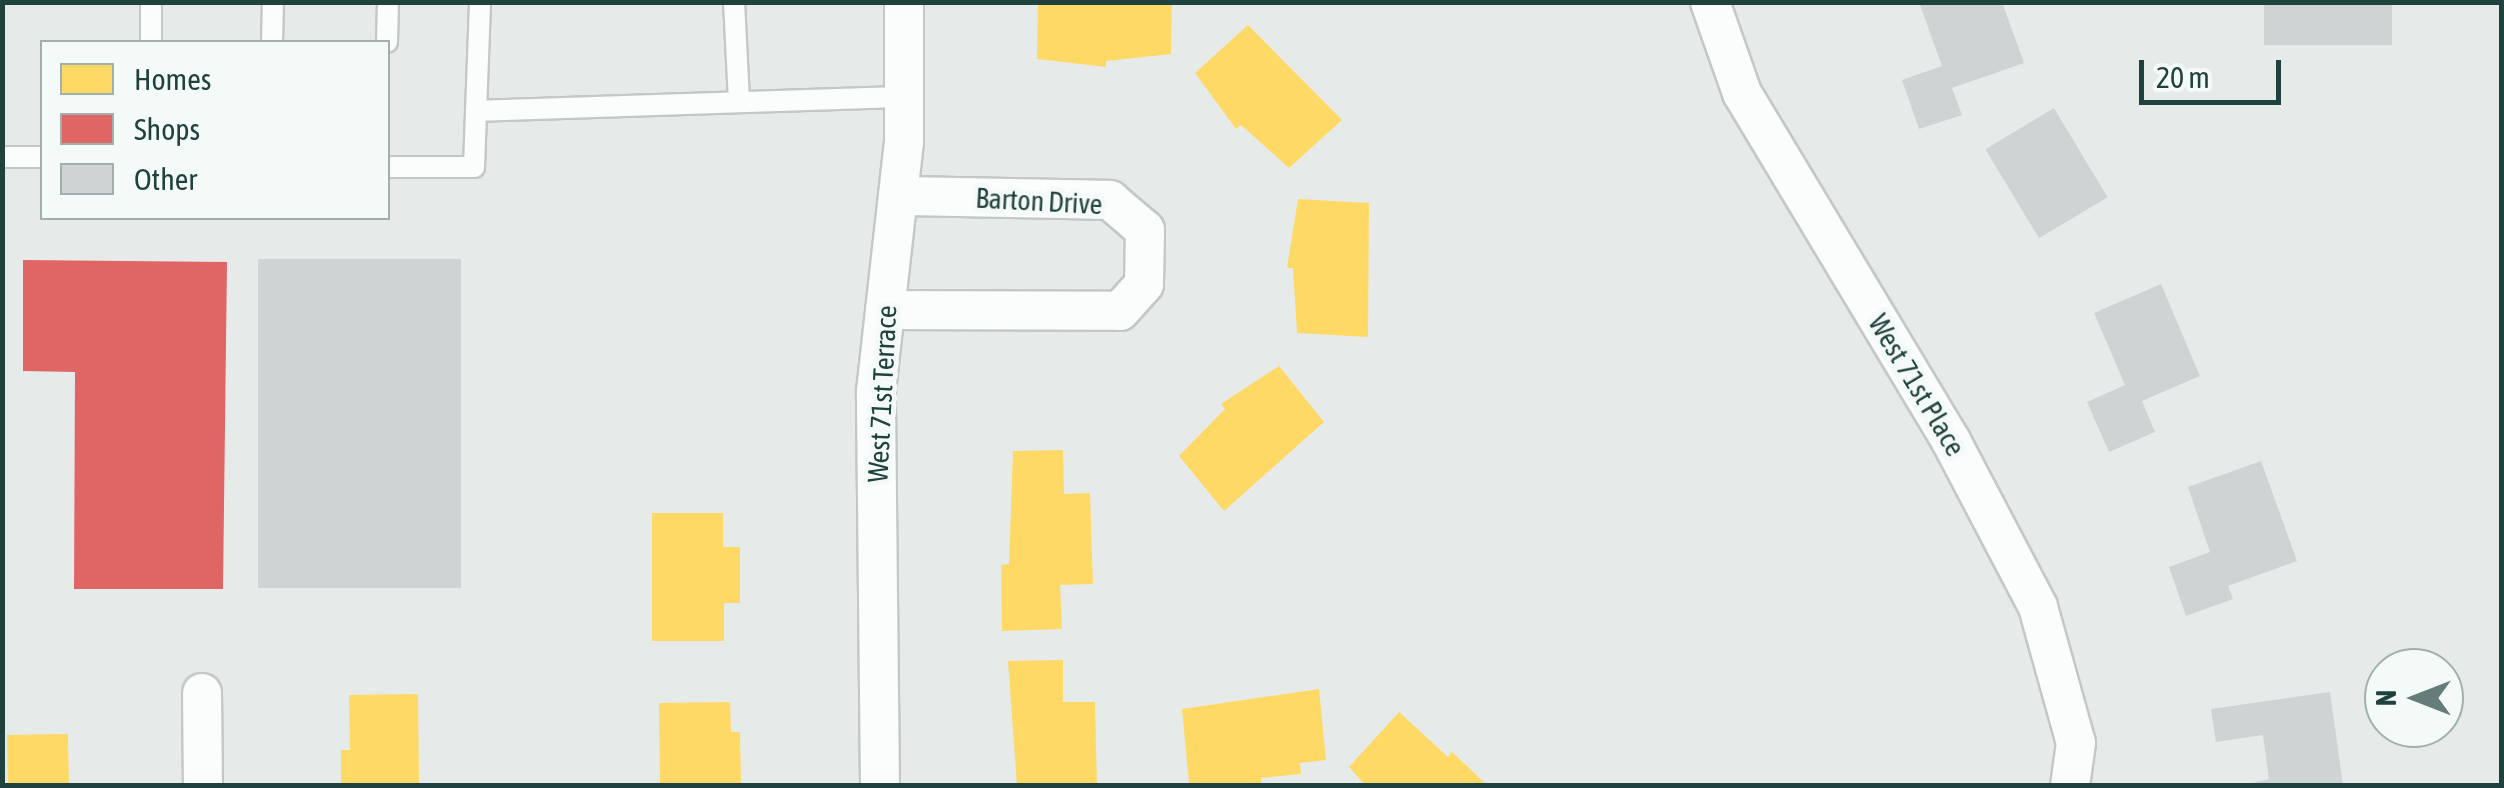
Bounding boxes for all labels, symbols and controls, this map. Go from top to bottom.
legend [40,40,390,220]
scale bar [2144,40,2286,102]
text: 20 m [2156,60,2210,94]
text: Homes [134,62,211,96]
text: Shops [134,112,200,146]
text: Other [134,162,197,196]
street label: Barton Drive [975,181,1103,221]
street label: West 71st Terrace [861,305,903,483]
street label: West 71st Place [1862,308,1972,462]
north arrow [2364,648,2464,748]
text: N [2370,690,2402,706]

